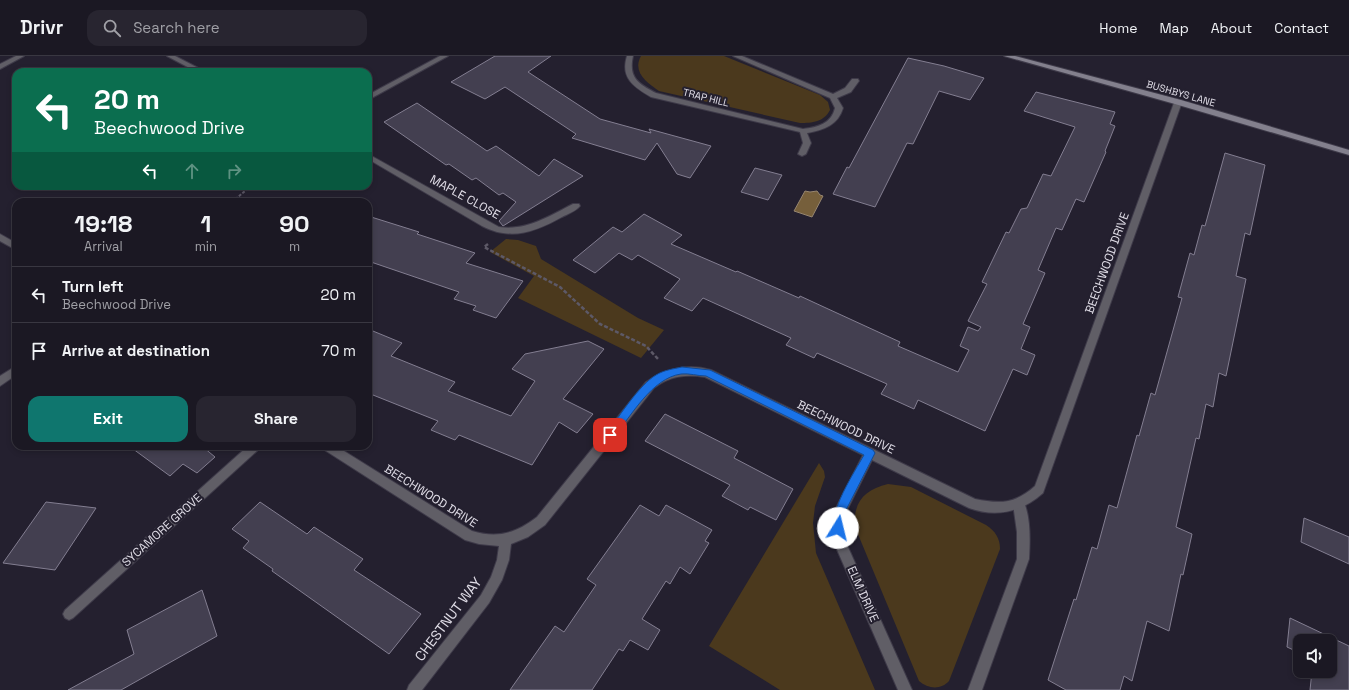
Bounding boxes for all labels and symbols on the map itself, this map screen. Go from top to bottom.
street label: BUSHBYS LANE [1145,77,1217,110]
street label: TRAP HILL [682,85,731,110]
street label: MAPLE CLOSE [427,171,503,223]
street label: BEECHWOOD DRIVE [1081,210,1133,316]
street label: BEECHWOOD DRIVE [794,396,898,458]
pin [593,418,627,452]
street label: BEECHWOOD DRIVE [381,461,481,531]
street label: SYCAMORE GROVE [119,490,206,570]
position arrow [817,507,859,549]
street label: ELM DRIVE [844,564,882,625]
street label: CHESTNUT WAY [411,573,486,665]

